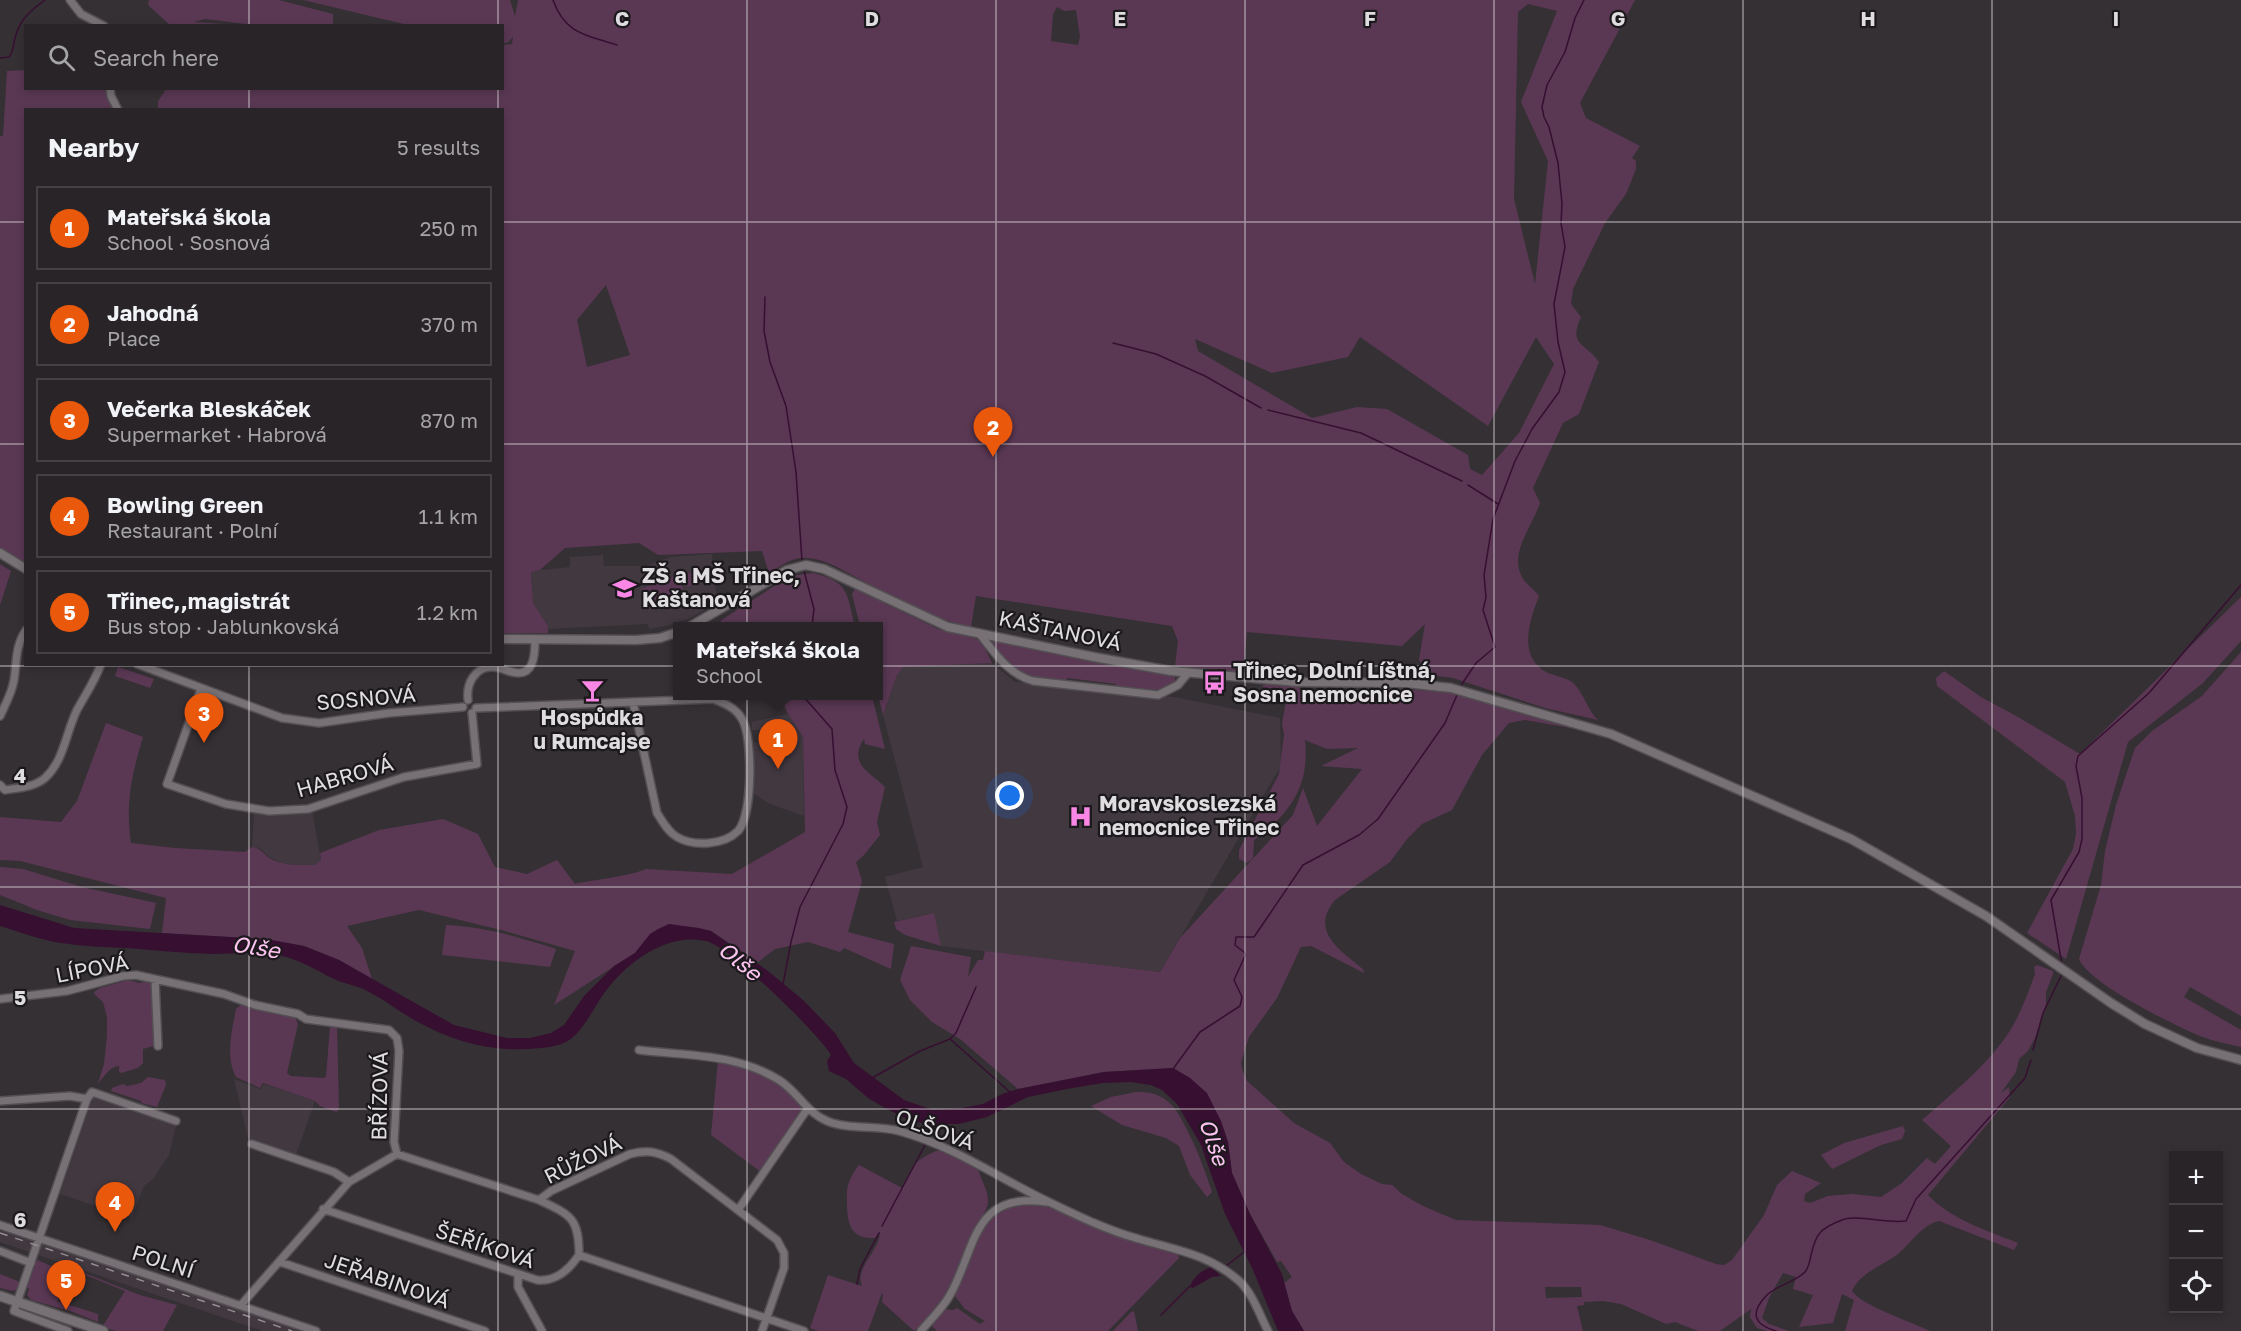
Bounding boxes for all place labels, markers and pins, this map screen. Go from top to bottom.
pin: 2 [974,408,1012,457]
place label: ZŠ a MŠ Třinec, Kaštanová [642,562,800,612]
school or university icon: ZŠ a MŠ Třinec, Kaštanová [611,575,637,601]
place label: Třinec, Dolní Líštná, Sosna nemocnice [1233,657,1436,707]
bus stop icon: Třinec, Dolní Líštná, Sosna nemocnice [1202,670,1228,696]
bar icon: Hospůdka u Rumcajse [579,677,605,703]
pin: 3 [184,694,224,743]
place label: Hospůdka u Rumcajse [533,704,651,754]
pin: 1 [758,720,798,769]
place label: Moravskoslezská nemocnice Třinec [1099,790,1279,840]
hospital icon: Moravskoslezská nemocnice Třinec [1068,803,1094,829]
pin: 4 [96,1182,134,1232]
pin: 5 [46,1260,86,1310]

